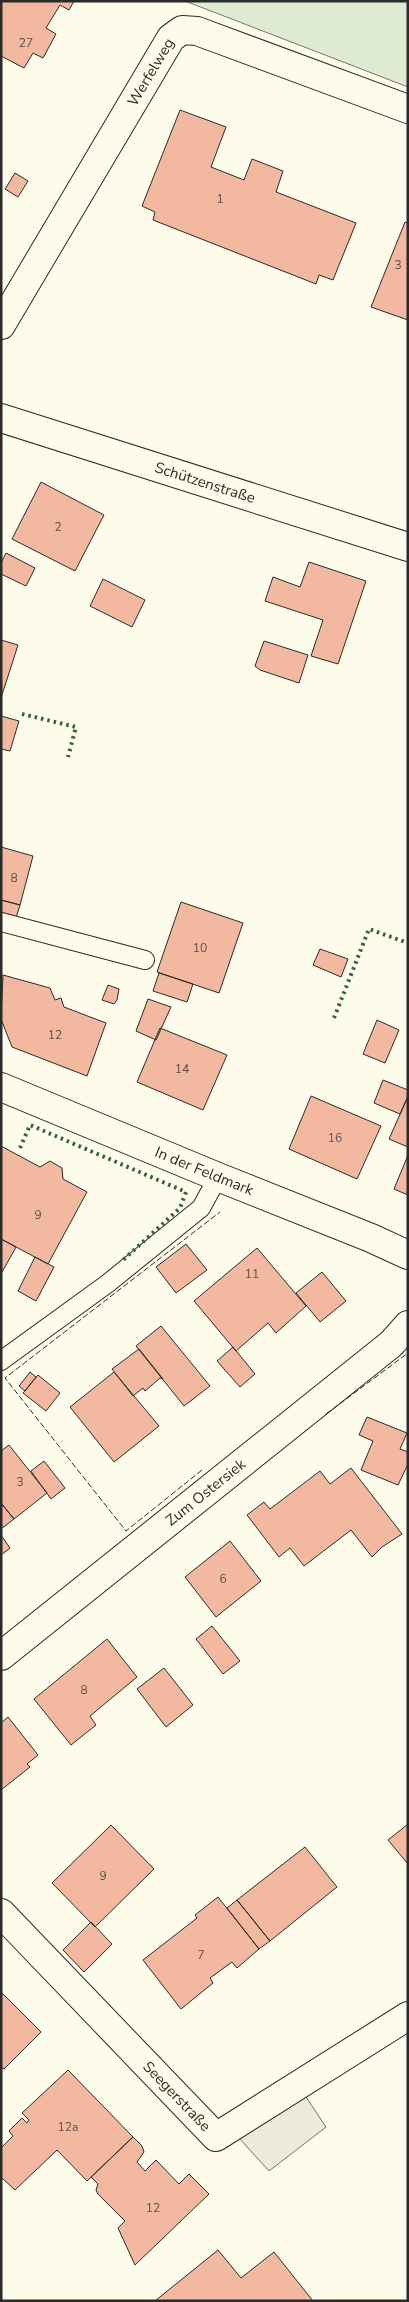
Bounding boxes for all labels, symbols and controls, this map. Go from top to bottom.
street label: Werfelweg [123,34,179,110]
house number: 27 [19,35,33,51]
house number: 1 [216,191,224,207]
house number: 3 [394,257,402,273]
street label: Schützenstraße [152,457,258,508]
house number: 2 [54,519,62,535]
house number: 8 [10,870,18,886]
house number: 10 [193,940,207,956]
house number: 12 [48,1027,62,1043]
house number: 14 [175,1061,189,1077]
house number: 16 [328,1130,342,1146]
street label: In der Feldmark [152,1142,257,1200]
house number: 9 [34,1207,42,1223]
house number: 11 [245,1266,259,1282]
street label: Zum Ostersiek [161,1454,250,1530]
house number: 3 [16,1474,24,1490]
house number: 6 [219,1571,227,1587]
house number: 8 [80,1682,88,1698]
house number: 9 [99,1868,107,1884]
house number: 7 [197,1947,205,1963]
street label: Seegerstraße [138,2057,215,2136]
house number: 12a [58,2119,78,2135]
house number: 12 [146,2200,160,2216]

